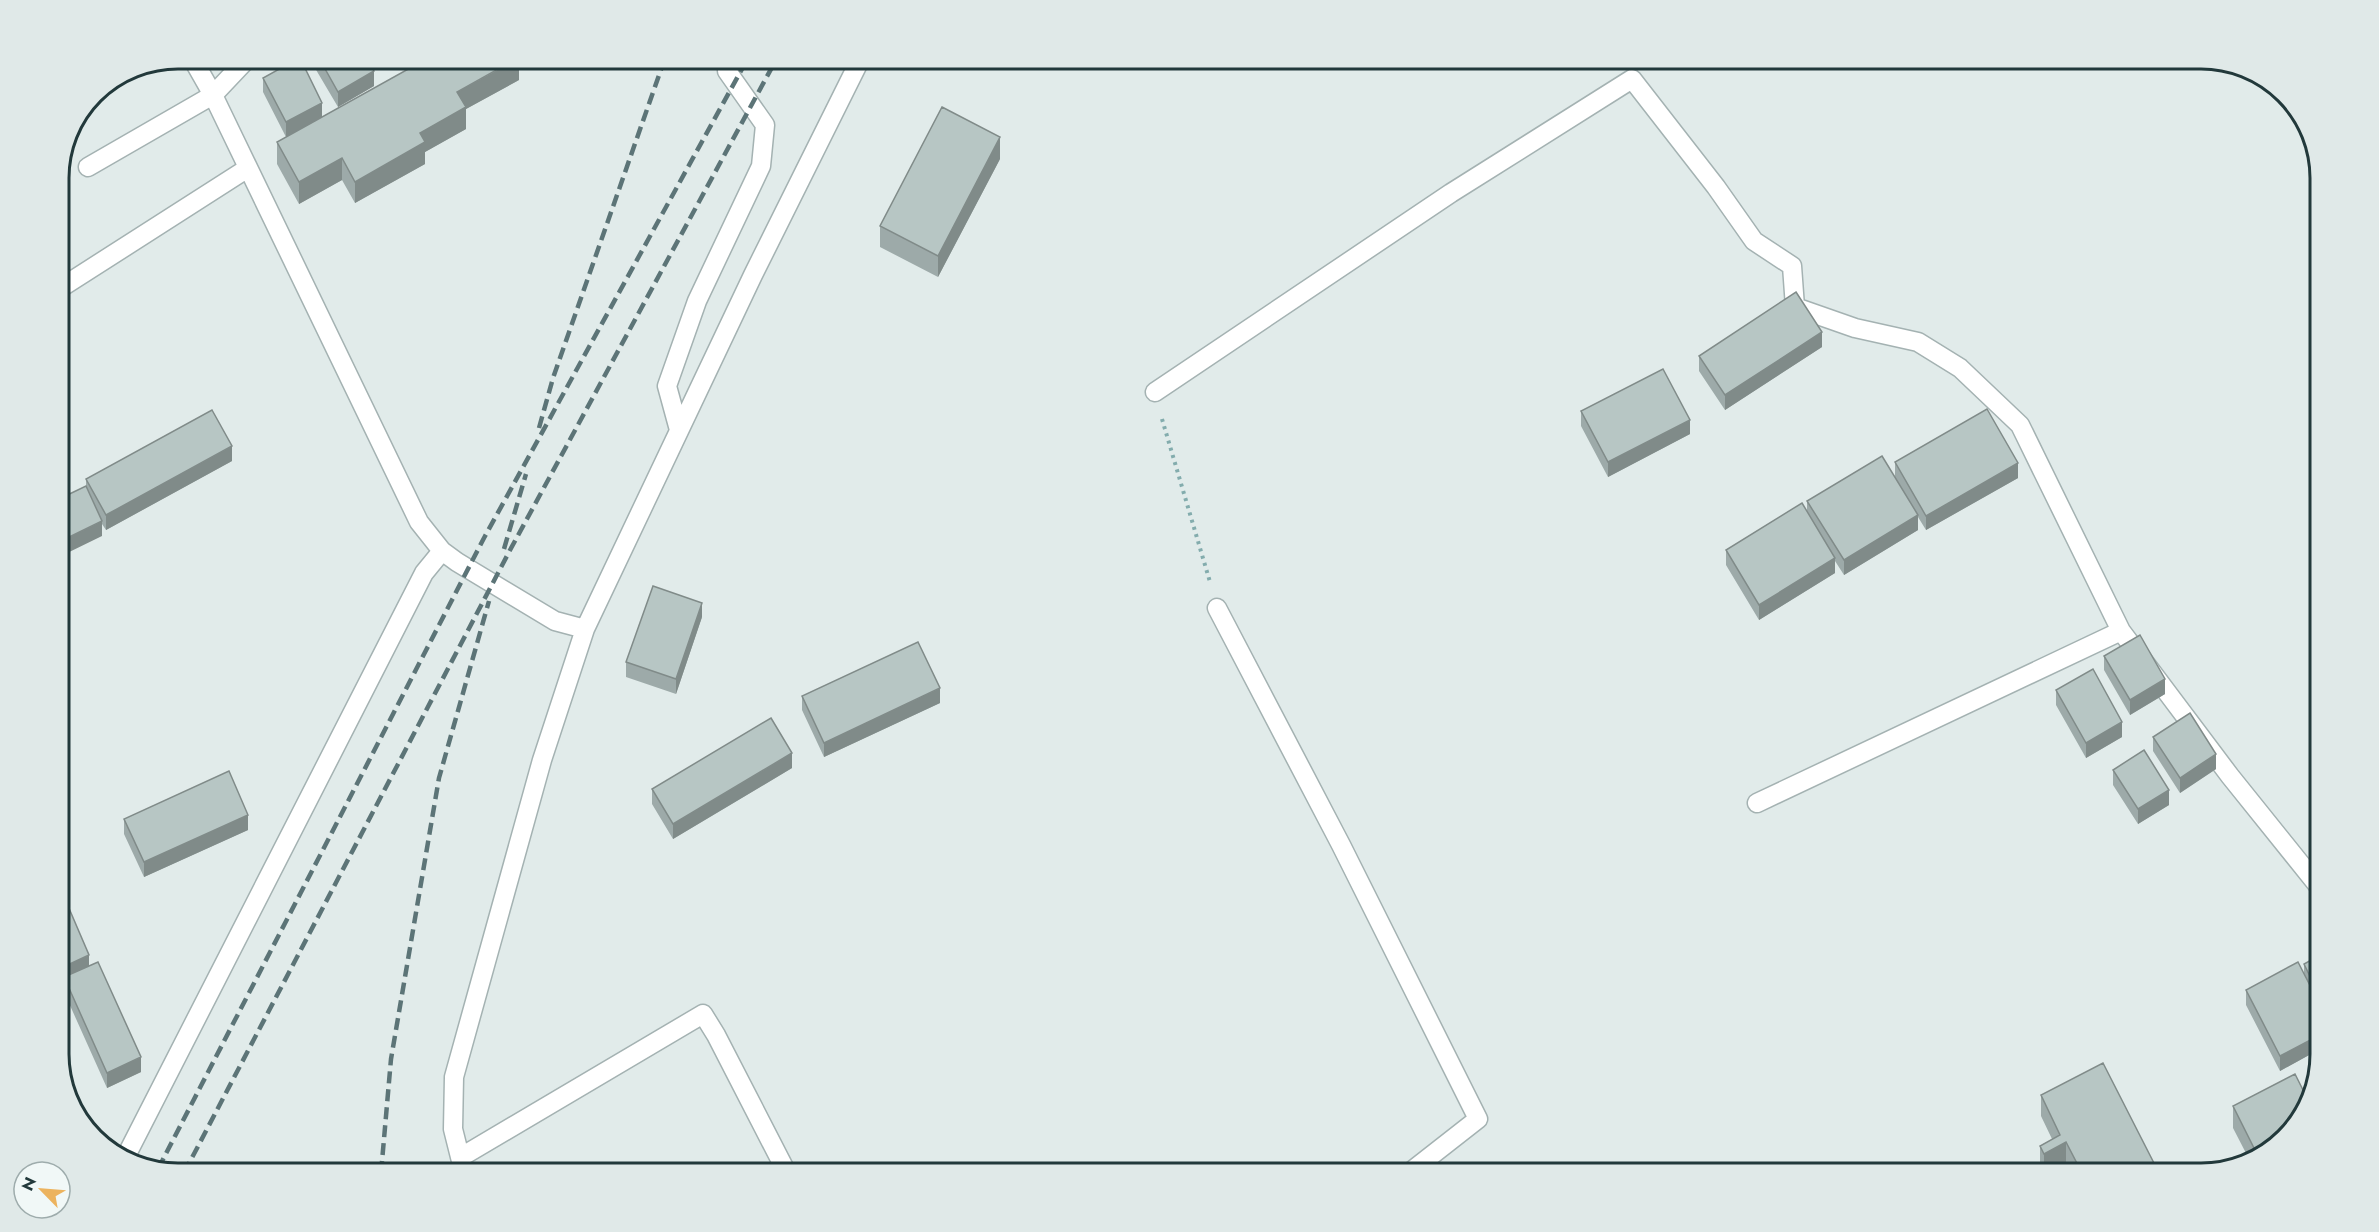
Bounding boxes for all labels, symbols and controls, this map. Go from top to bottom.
north arrow [12,1160,72,1220]
text: N [16,1173,42,1194]

